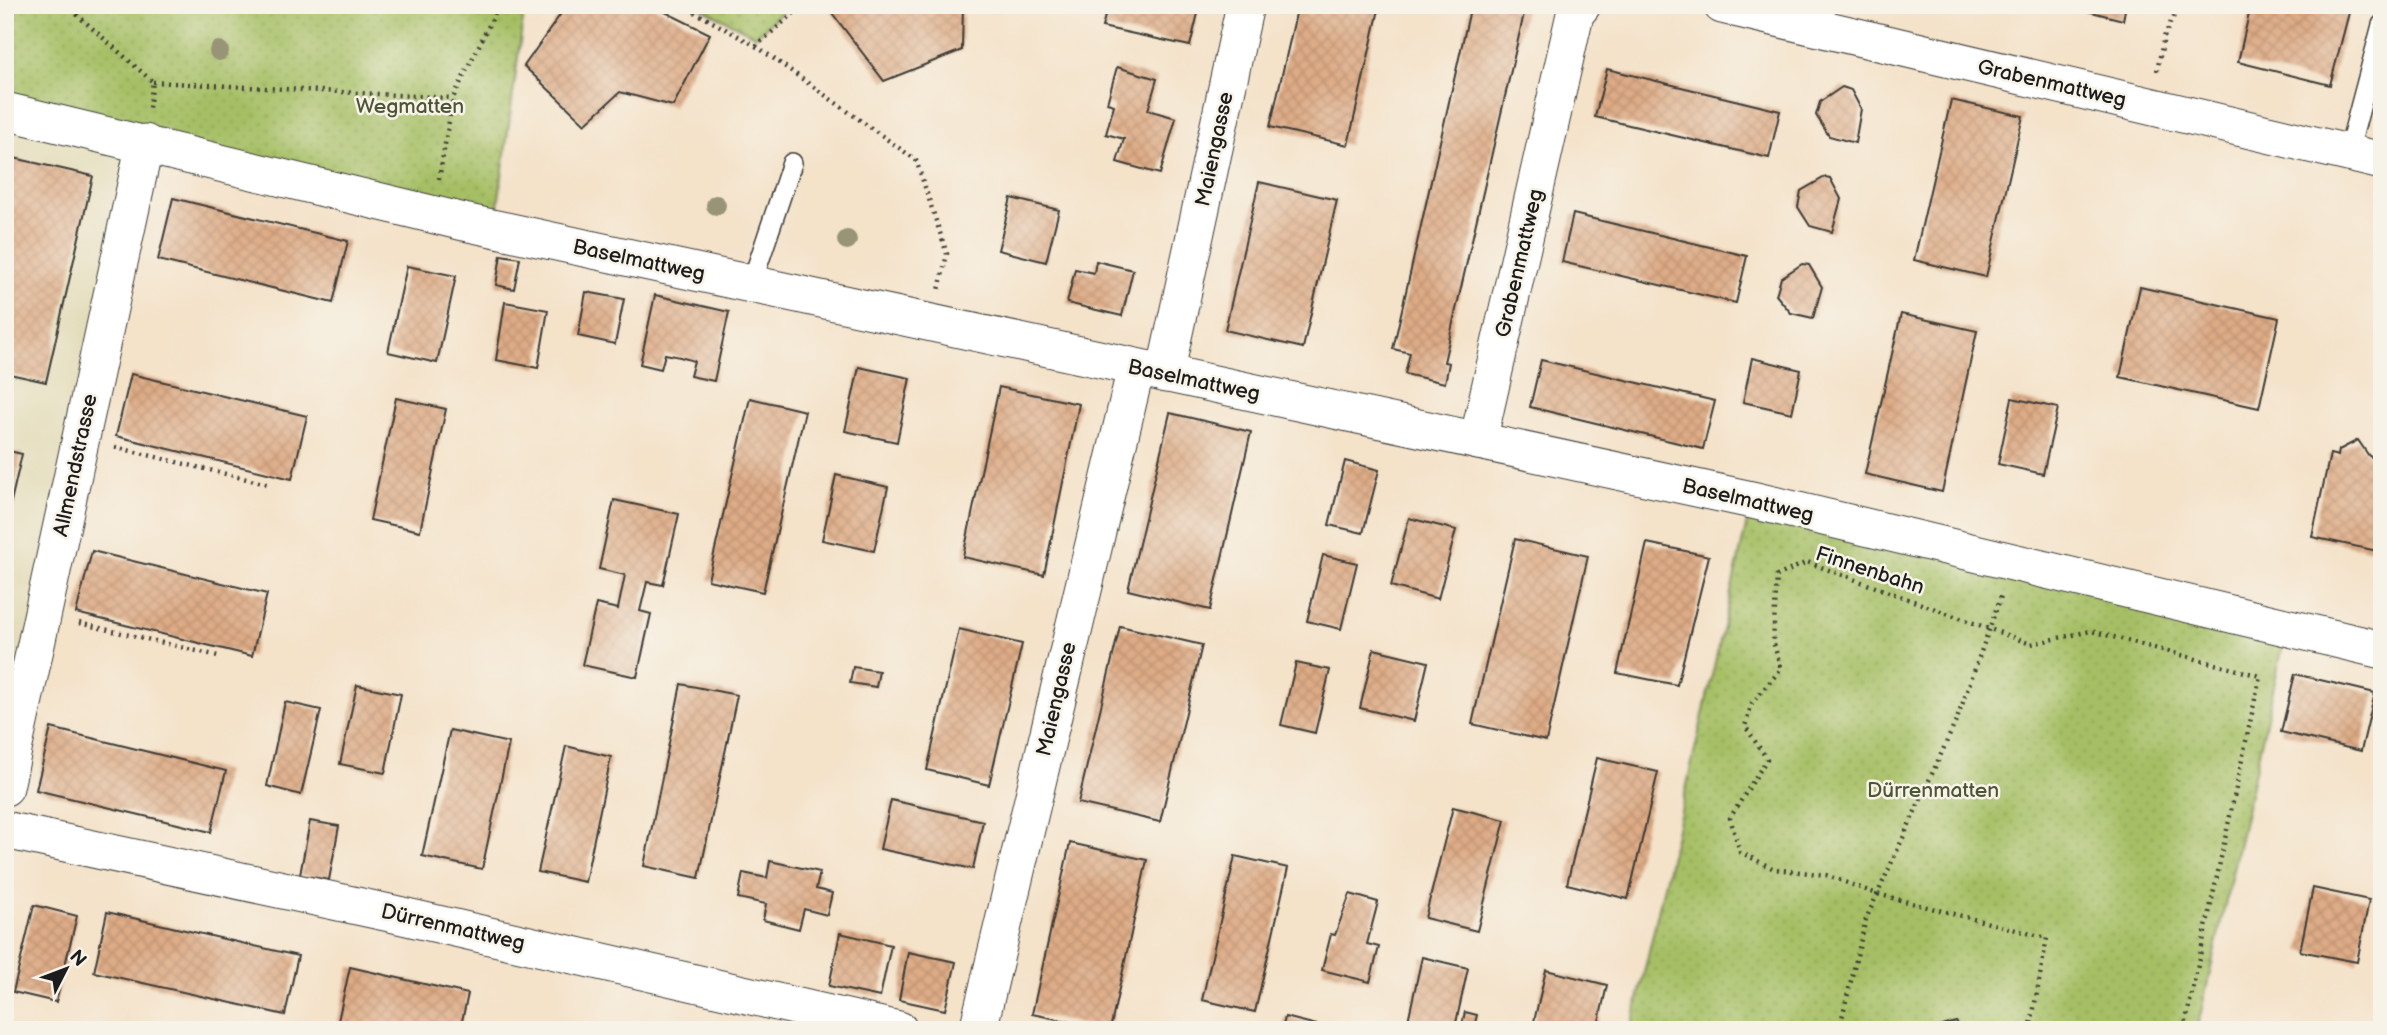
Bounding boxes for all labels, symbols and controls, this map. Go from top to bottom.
street label: Grabenmattweg [1975,54,2129,113]
street label: Maiengasse [1190,90,1239,209]
park label: Wegmatten [356,94,464,119]
street label: Grabenmattweg [1490,186,1549,340]
street label: Baselmattweg [571,234,707,287]
street label: Baselmattweg [1126,354,1262,407]
street label: Allmendstrasse [48,392,103,539]
street label: Baselmattweg [1680,473,1816,528]
street label: Finnenbahn [1812,541,1927,600]
street label: Maiengasse [1031,640,1082,759]
park label: Dürrenmatten [1867,778,1999,803]
street label: Dürrenmattweg [379,899,527,956]
north arrow [32,934,102,1004]
text: N [64,946,91,972]

